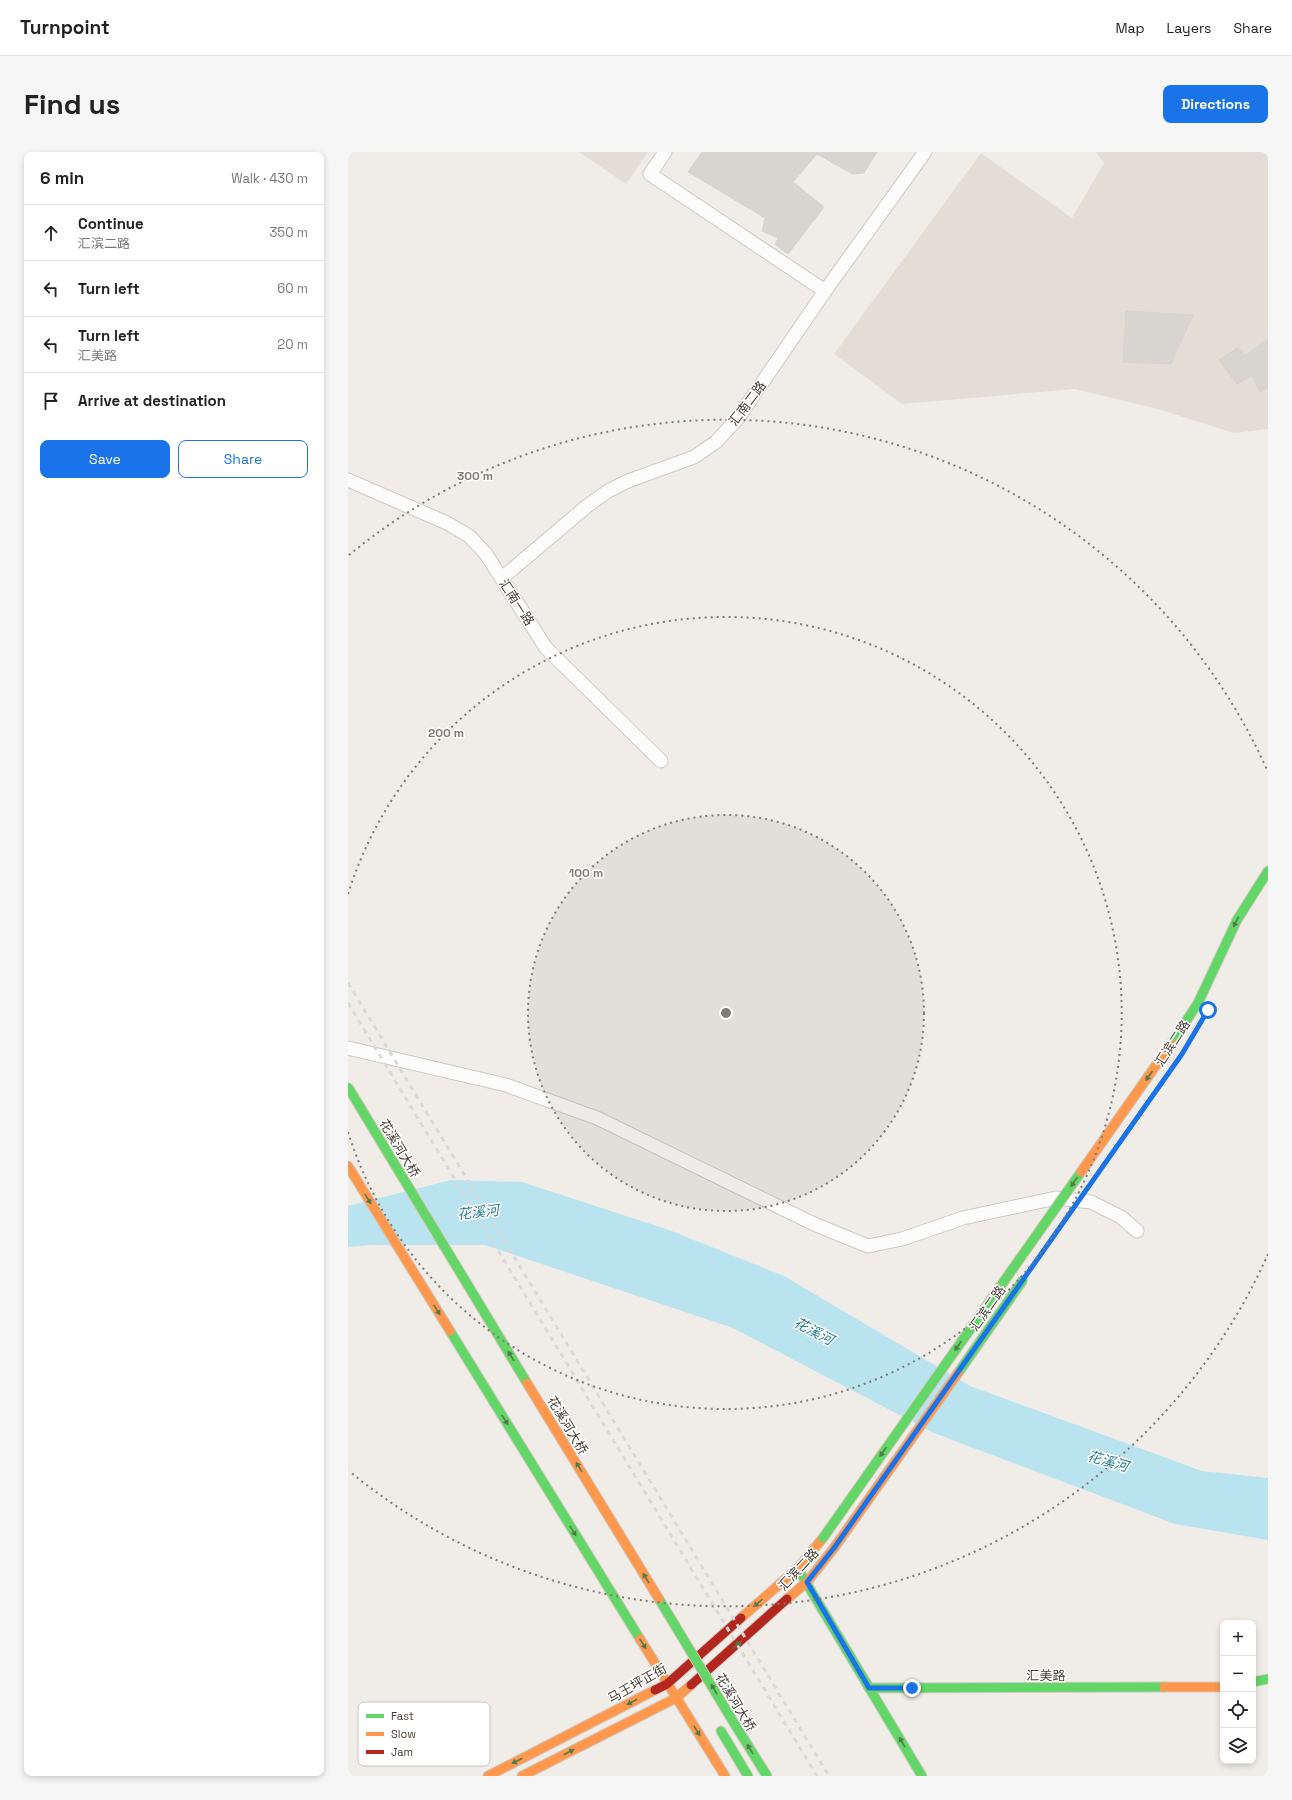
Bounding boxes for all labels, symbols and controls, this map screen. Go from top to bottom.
text: Turnpoint [20,15,110,40]
text: Map [1115,19,1145,37]
text: Layers [1167,19,1211,37]
text: Share [1233,19,1272,37]
button: Directions [1163,85,1268,123]
text: Find us [24,86,121,122]
text: 6 min [40,167,84,189]
text: Walk · 430 m [231,170,308,187]
text: Continue [78,214,144,233]
icon: ahead [40,222,62,244]
text: 350 m [270,224,308,241]
text: 汇滨二路 [78,235,130,252]
icon: left [40,278,62,300]
text: Turn left [78,279,140,298]
text: 60 m [277,280,308,297]
text: Turn left [78,326,140,345]
icon: left [40,334,62,356]
text: 20 m [277,336,308,353]
text: 汇美路 [78,347,117,364]
street label: 汇南二路 [725,377,770,429]
icon: arrive [40,390,62,412]
text: Arrive at destination [78,391,226,410]
button: Save [40,440,170,478]
button: Share [178,440,308,478]
text: 300 m [457,468,493,484]
street label: 汇南一路 [495,576,538,629]
text: 200 m [428,725,464,741]
text: 100 m [569,865,603,881]
one-way arrow [1233,916,1239,928]
route start [1199,1001,1217,1019]
centre of rings [719,1006,733,1020]
street label: 汇滨二路 [1151,1017,1194,1070]
one-way arrow [1145,1071,1153,1081]
street label: 花溪河大桥 [376,1116,424,1180]
one-way arrow [1070,1177,1078,1187]
one-way arrow [365,1193,372,1205]
water label: 花溪河 [456,1201,503,1223]
street label: 汇滨二路 [966,1282,1009,1334]
one-way arrow [433,1304,440,1316]
water label: 花溪河 [791,1313,839,1350]
one-way arrow [954,1340,962,1351]
one-way arrow [508,1350,515,1362]
street label: 花溪河大桥 [544,1393,592,1457]
one-way arrow [501,1414,508,1426]
one-way arrow [879,1446,887,1457]
water label: 花溪河 [1085,1447,1134,1476]
one-way arrow [575,1461,582,1473]
one-way arrow [569,1526,577,1536]
street label: 汇滨二路 [774,1545,822,1594]
one-way arrow [642,1573,650,1583]
one-way arrow [753,1599,763,1608]
map controls [1220,1620,1256,1764]
button: + [1220,1620,1256,1656]
one-way arrow [639,1638,646,1650]
one-way arrow [731,1640,742,1649]
button: − [1220,1656,1256,1692]
street label: 马王坪正街 [605,1660,670,1707]
street label: 汇美路 [1026,1667,1066,1684]
street label: 花溪河大桥 [712,1670,760,1734]
route end [903,1679,921,1697]
one-way arrow [710,1683,717,1695]
button: locate [1220,1692,1256,1728]
one-way arrow [627,1698,638,1705]
legend [358,1702,490,1766]
text: Fast [391,1709,414,1723]
one-way arrow [693,1726,701,1736]
text: Slow [391,1727,416,1741]
button: layers [1220,1728,1256,1764]
one-way arrow [898,1737,905,1748]
one-way arrow [747,1743,754,1755]
text: Jam [391,1745,413,1759]
one-way arrow [564,1749,575,1755]
one-way arrow [511,1758,523,1764]

